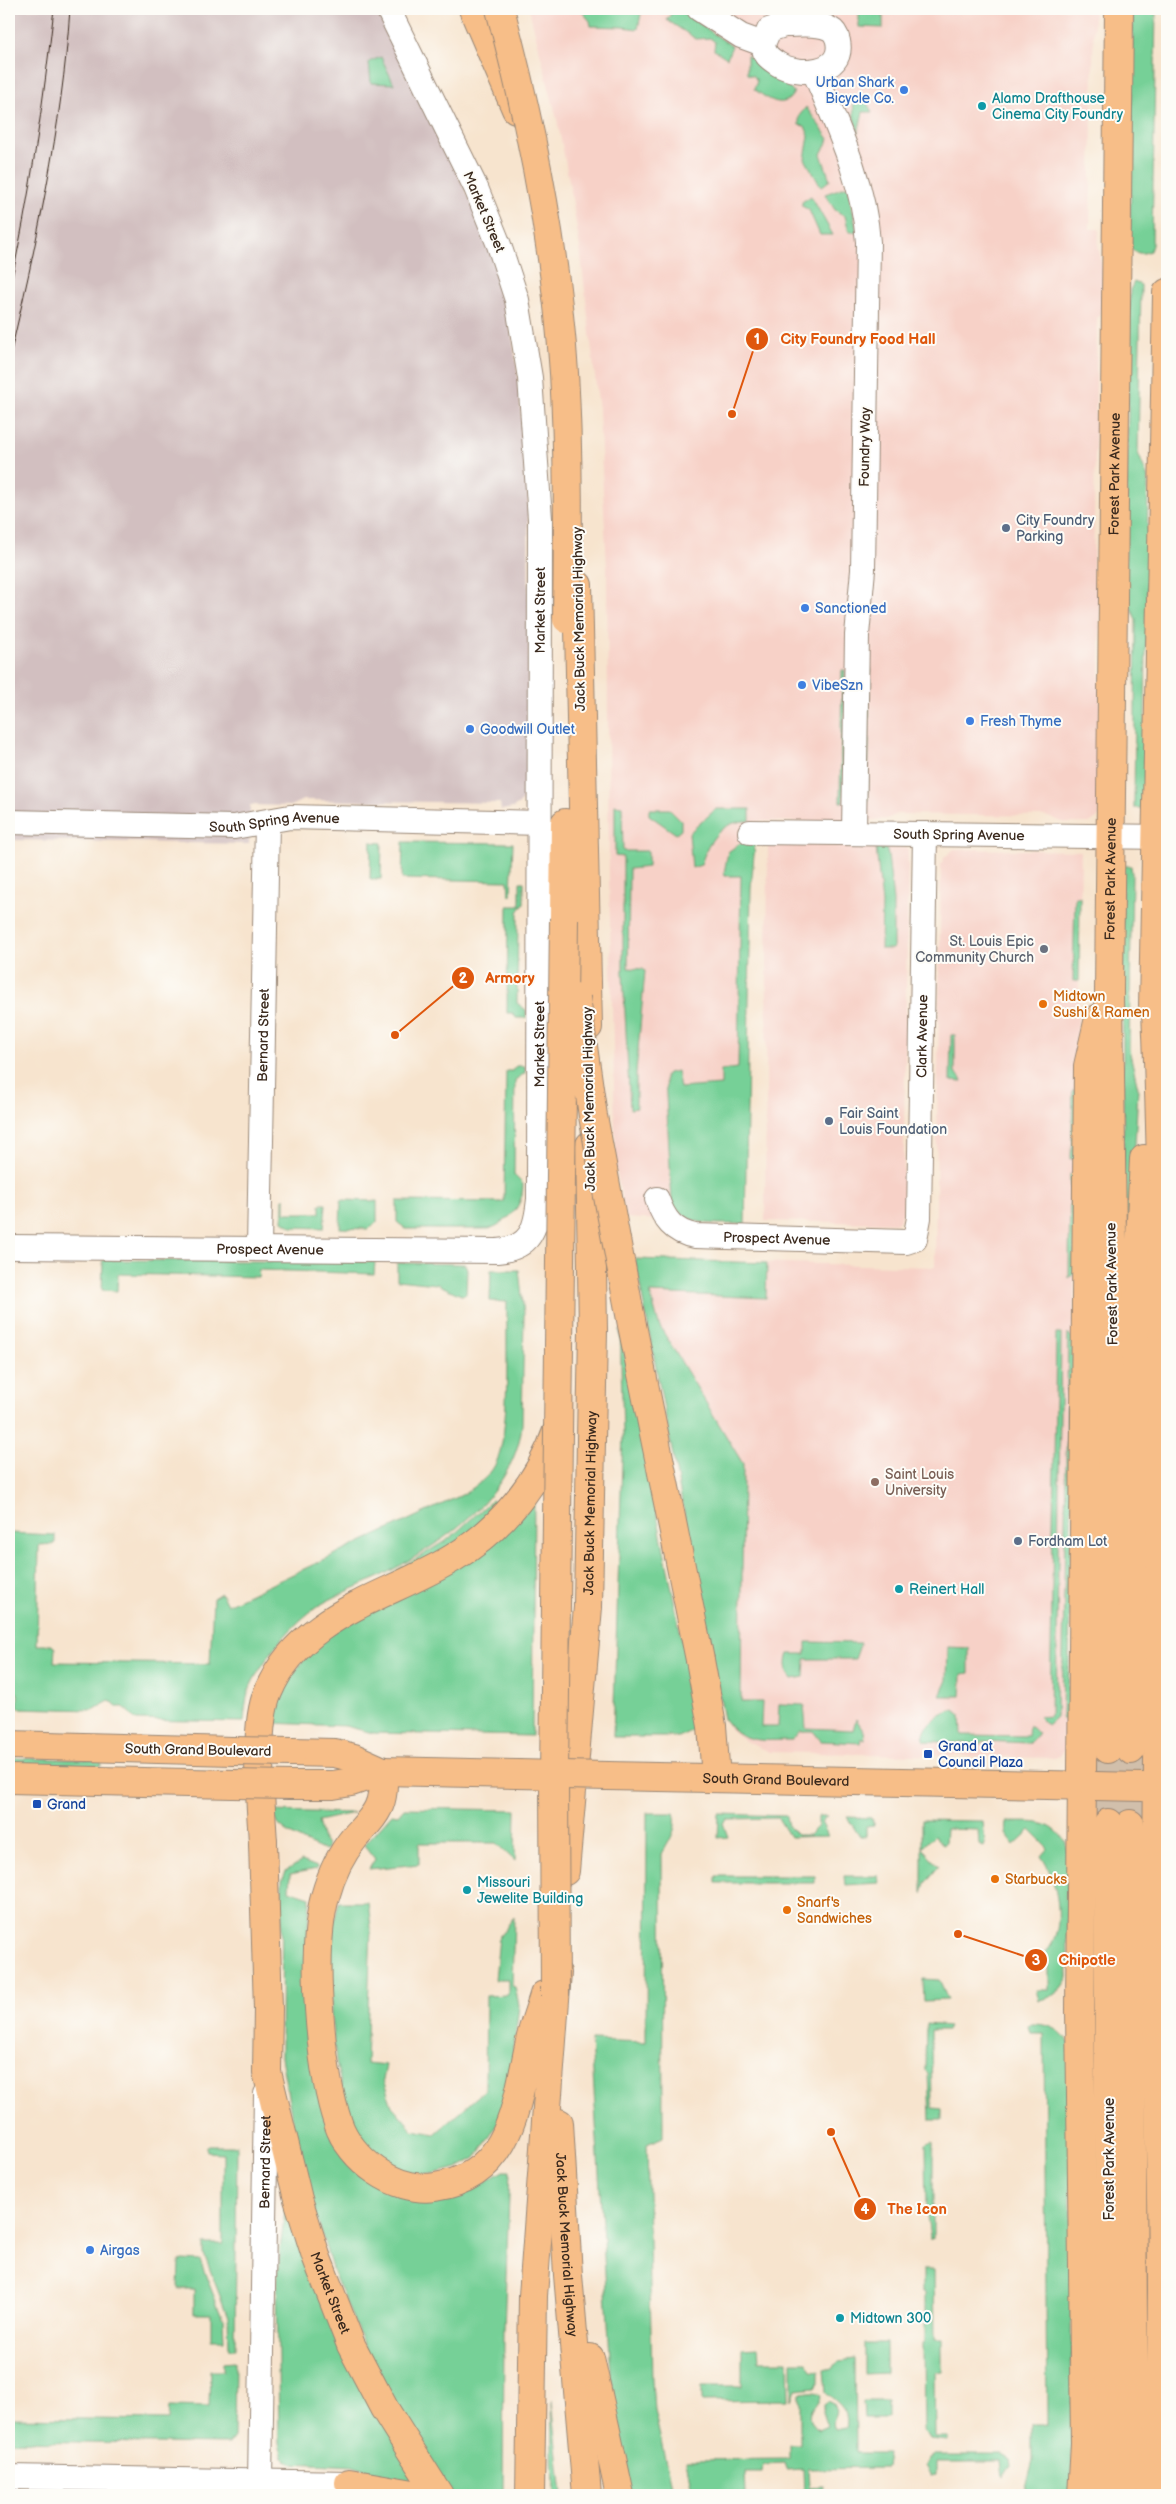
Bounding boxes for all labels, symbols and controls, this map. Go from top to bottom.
place label: Urban Shark Bicycle Co. [815,74,894,107]
marker: Urban Shark Bicycle Co. [898,84,910,96]
place label: Alamo Drafthouse Cinema City Foundry [992,90,1124,123]
marker: Alamo Drafthouse Cinema City Foundry [976,100,988,112]
street label: Market Street [459,169,509,256]
callout: City Foundry Food Hall [745,324,946,354]
text: 1 [754,330,760,349]
text: City Foundry Food Hall [780,330,936,349]
street label: Foundry Way [856,406,874,487]
street label: Forest Park Avenue [1105,413,1123,536]
place label: City Foundry Parking [1016,512,1095,545]
marker: City Foundry Parking [1000,522,1012,534]
street label: Jack Buck Memorial Highway [569,526,589,711]
street label: Market Street [531,566,548,653]
place label: Sanctioned [815,600,886,617]
marker: Sanctioned [799,602,811,614]
place label: VibeSzn [812,677,863,694]
marker: VibeSzn [796,679,808,691]
place label: Fresh Thyme [980,713,1061,730]
marker: Fresh Thyme [964,715,976,727]
place label: Goodwill Outlet [480,721,576,738]
marker: Goodwill Outlet [464,723,476,735]
street label: South Spring Avenue [209,808,340,835]
street label: Forest Park Avenue [1101,817,1119,941]
street label: South Spring Avenue [893,825,1025,844]
place label: St. Louis Epic Community Church [915,933,1034,966]
marker: St. Louis Epic Community Church [1038,943,1050,955]
callout: Armory [450,963,545,993]
text: 2 [459,969,468,988]
text: Armory [484,969,535,988]
street label: Bernard Street [254,987,272,1082]
place label: Midtown Sushi & Ramen [1053,988,1150,1021]
street label: Clark Avenue [913,994,931,1078]
marker: Midtown Sushi & Ramen [1037,998,1049,1010]
street label: Market Street [531,1000,548,1087]
street label: Jack Buck Memorial Highway [579,1006,599,1191]
place label: Fair Saint Louis Foundation [839,1105,947,1138]
marker: Fair Saint Louis Foundation [823,1115,835,1127]
street label: Forest Park Avenue [1102,1222,1122,1346]
street label: Prospect Avenue [723,1228,831,1248]
street label: Prospect Avenue [216,1240,324,1258]
street label: Jack Buck Memorial Highway [580,1410,600,1595]
place label: Saint Louis University [885,1466,954,1499]
marker: Saint Louis University [869,1476,881,1488]
place label: Fordham Lot [1028,1533,1108,1550]
marker: Fordham Lot [1012,1535,1024,1547]
place label: Reinert Hall [909,1581,984,1598]
marker: Reinert Hall [893,1583,905,1595]
place label: Grand at Council Plaza [938,1738,1023,1771]
street label: South Grand Boulevard [125,1740,271,1760]
marker: Grand at Council Plaza [922,1748,934,1760]
street label: South Grand Boulevard [702,1769,849,1789]
place label: Grand [47,1796,86,1813]
marker: Grand [31,1798,43,1810]
place label: Starbucks [1005,1871,1067,1888]
marker: Starbucks [989,1873,1001,1885]
place label: Missouri Jewelite Building [477,1874,583,1907]
marker: Missouri Jewelite Building [461,1884,473,1896]
place label: Snarf's Sandwiches [797,1894,872,1927]
marker: Snarf's Sandwiches [781,1904,793,1916]
callout: Chipotle [1024,1945,1126,1975]
text: 3 [1032,1951,1041,1970]
text: Chipotle [1058,1951,1116,1970]
street label: Forest Park Avenue [1101,2098,1118,2220]
street label: Bernard Street [256,2114,274,2209]
street label: Jack Buck Memorial Highway [552,2152,582,2338]
callout: The Icon [852,2194,957,2224]
text: 4 [861,2200,870,2219]
text: The Icon [887,2200,947,2219]
place label: Airgas [100,2242,140,2259]
marker: Airgas [84,2244,96,2256]
street label: Market Street [307,2249,354,2337]
place label: Midtown 300 [850,2310,931,2327]
marker: Midtown 300 [834,2312,846,2324]

